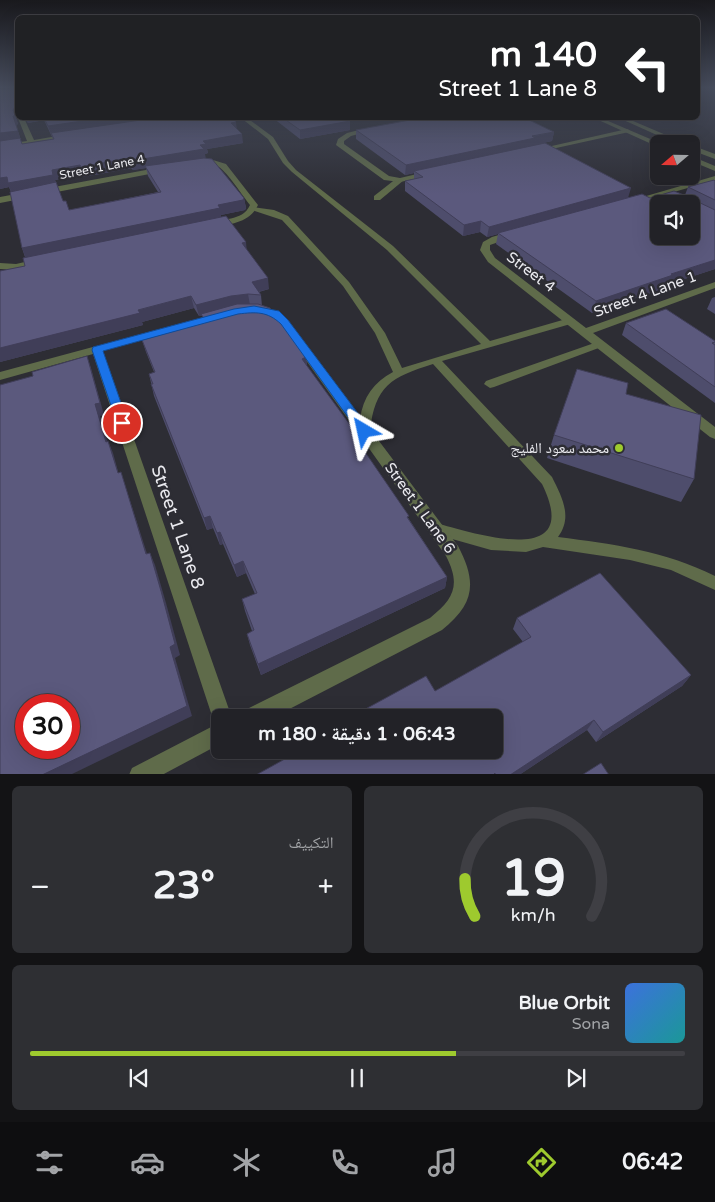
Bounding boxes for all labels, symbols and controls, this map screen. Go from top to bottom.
text: 140 m [490,34,597,76]
icon: left [615,35,680,100]
text: Street 1 Lane 8 [438,76,597,102]
north arrow [650,135,700,185]
map controls [650,135,700,245]
street label: Street 1 Lane 4 [58,152,146,182]
button: sound [650,195,700,245]
street label: Street 4 [503,248,559,296]
street label: Street 4 Lane 1 [591,267,699,321]
pin [101,402,143,444]
position arrow [337,404,389,456]
icon: arrive [108,409,136,437]
place label: محمد سعود الفليج [510,439,609,458]
marker: محمد سعود الفليج [613,442,625,454]
street label: Street 1 Lane 6 [381,459,459,557]
street label: Street 1 Lane 8 [146,462,210,592]
speed limit sign: 30 [15,694,80,759]
text: 06:43 · 1 دقيقة · 180 m [258,723,456,745]
text: التكييف [289,833,334,853]
text: 19 [501,847,566,910]
text: 23° [153,863,215,909]
text: − [30,870,50,904]
text: + [318,870,334,904]
text: km/h [511,905,556,926]
text: Blue Orbit [518,992,610,1014]
text: Sona [572,1014,610,1034]
icon: previous [125,1064,153,1092]
icon: pause [343,1064,371,1092]
icon: next [562,1064,590,1092]
icon: filters [32,1145,67,1180]
icon: car [130,1145,165,1180]
icon: climate [229,1145,264,1180]
icon: phone [327,1145,362,1180]
icon: music [425,1145,460,1180]
icon: directions [524,1145,559,1180]
text: 06:42 [622,1149,683,1175]

